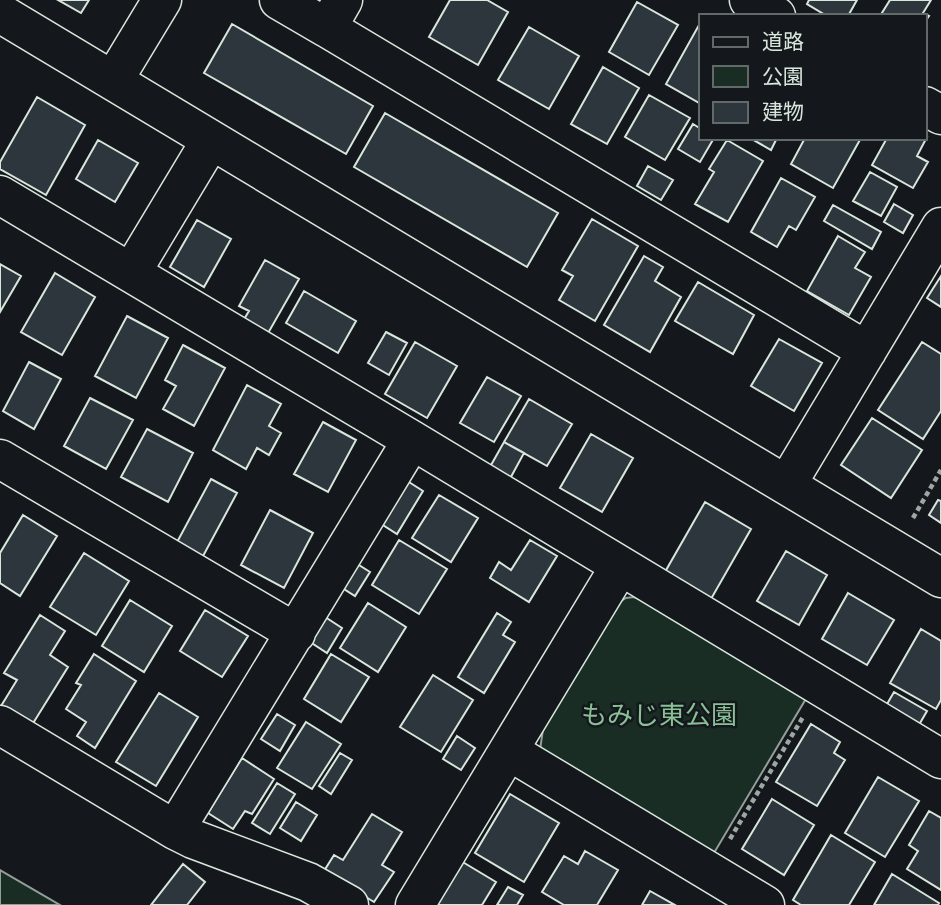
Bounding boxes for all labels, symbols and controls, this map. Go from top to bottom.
legend [699,14,927,140]
text: 道路 [762,27,804,57]
text: 公園 [762,62,804,92]
text: 建物 [762,97,804,127]
park label: もみじ東公園 [581,696,737,734]

